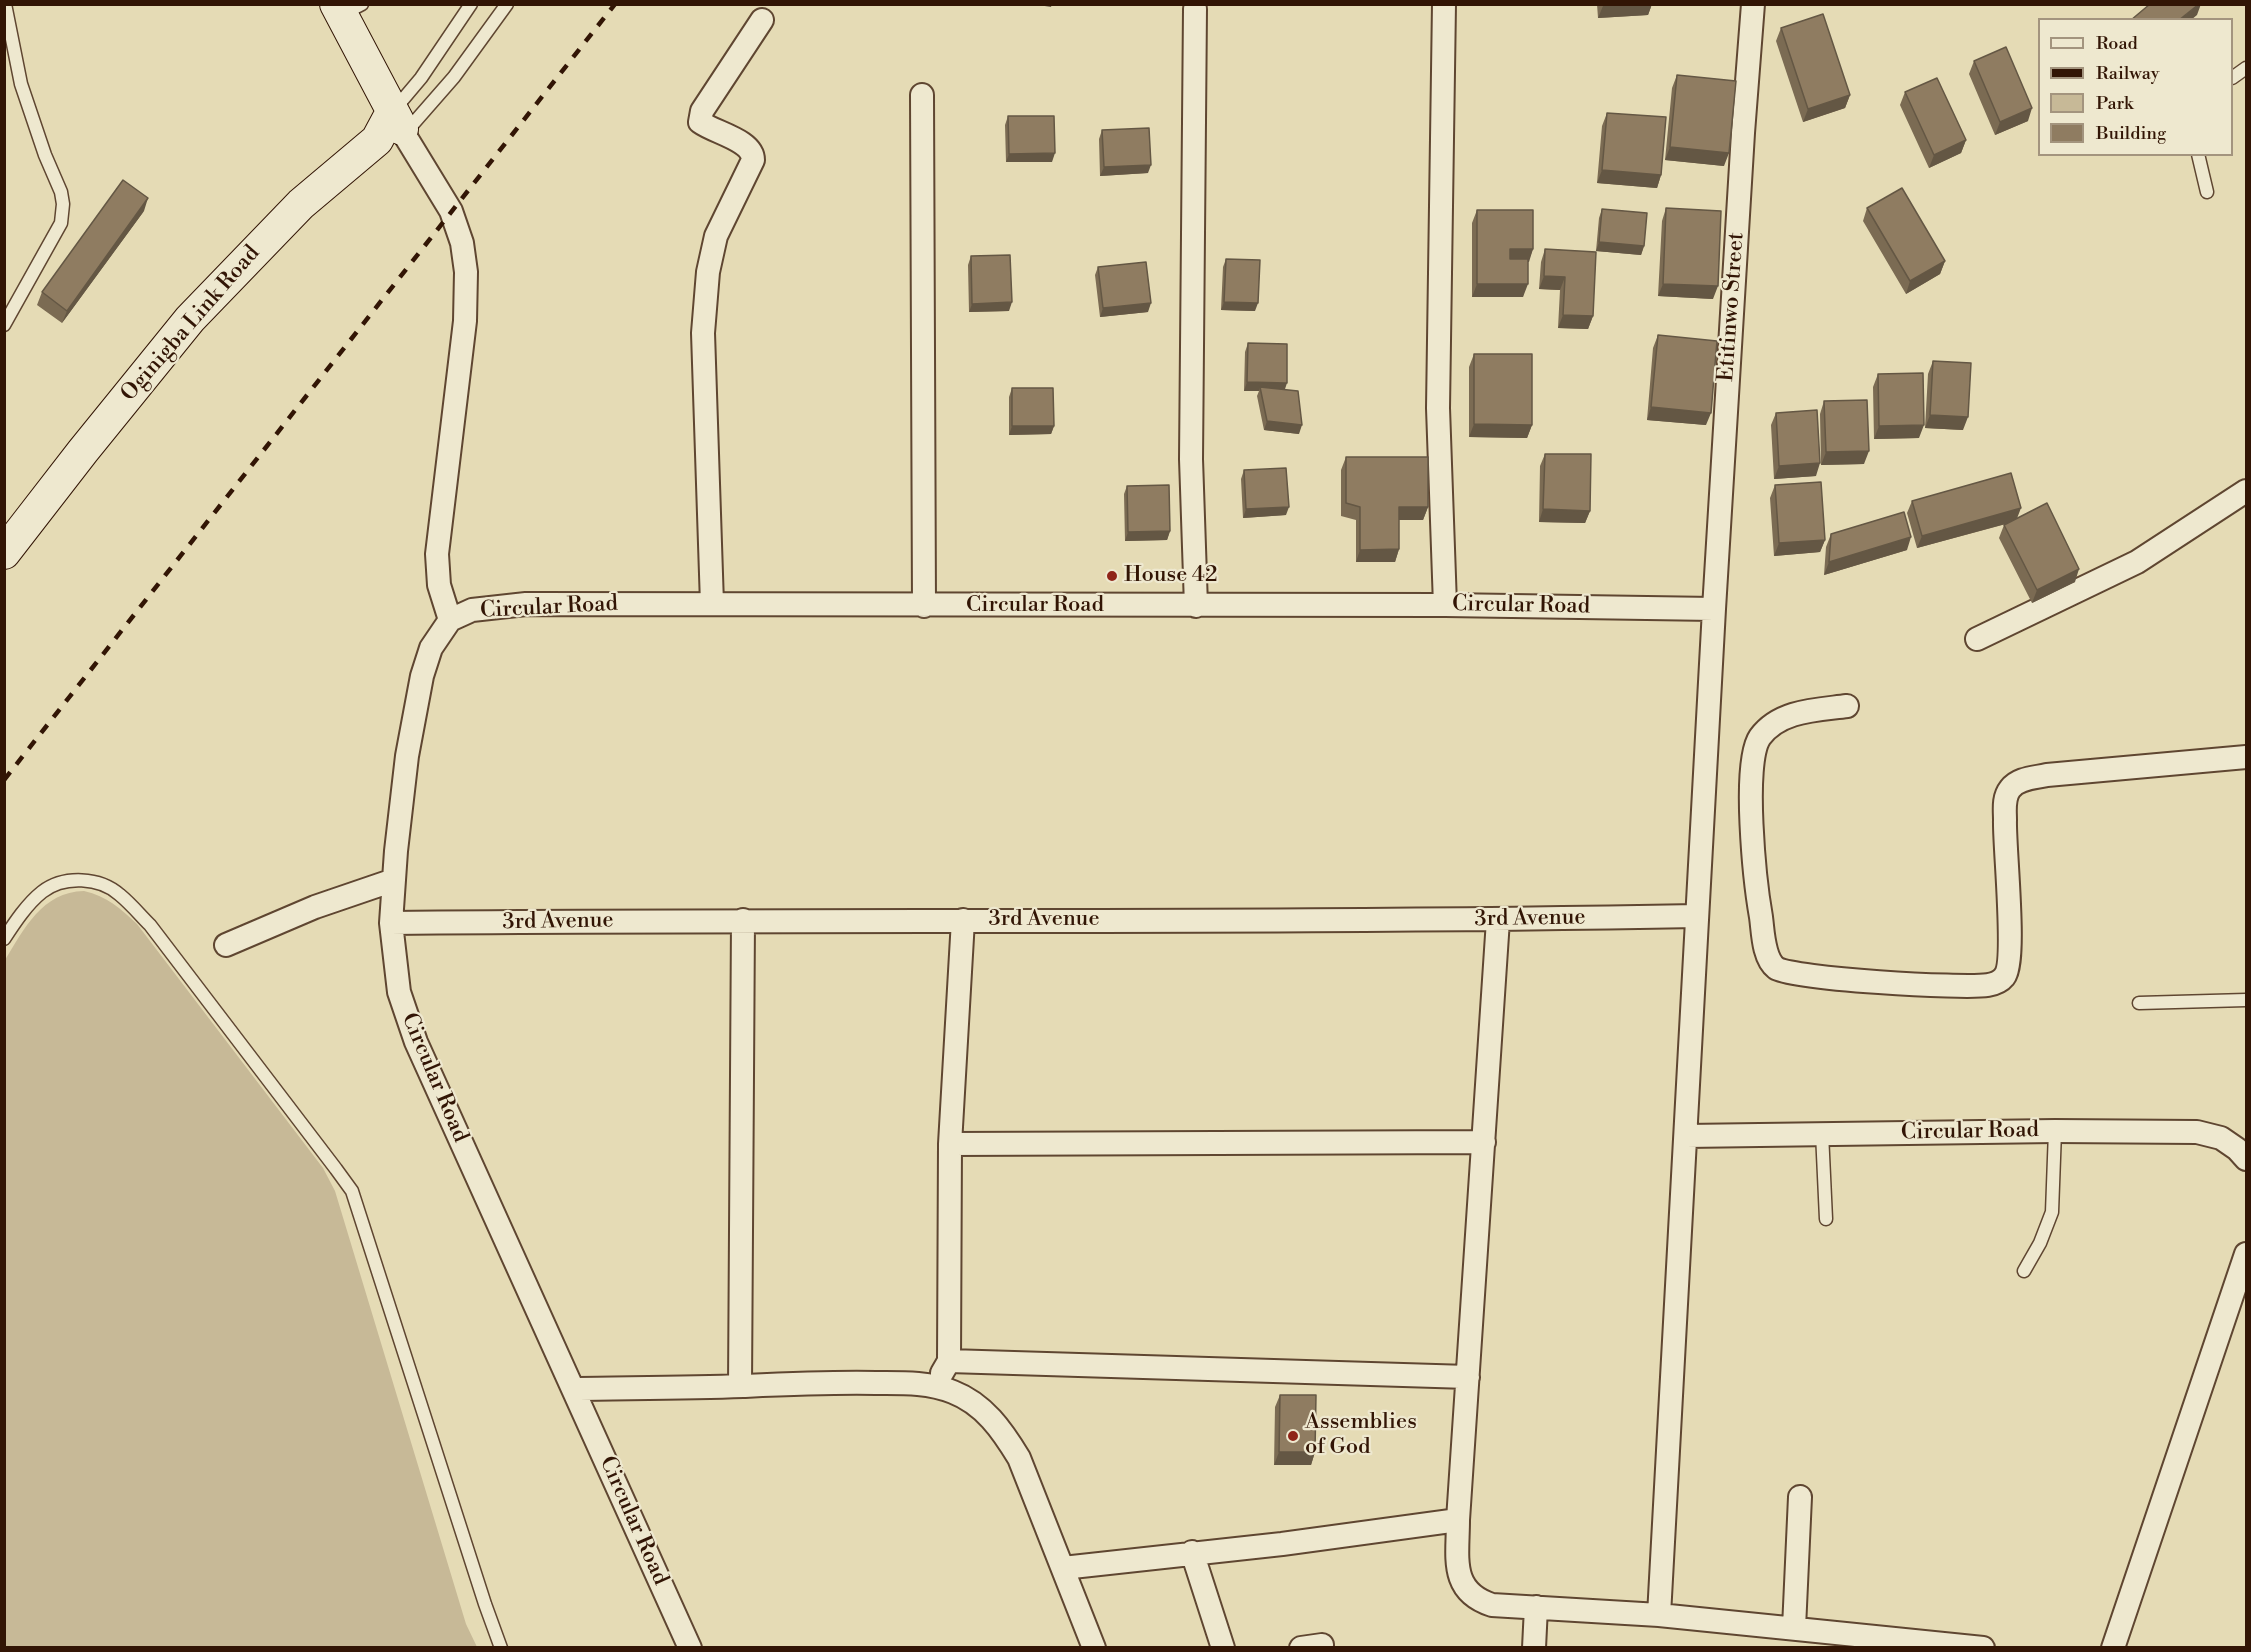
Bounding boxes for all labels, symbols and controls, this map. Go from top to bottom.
legend [2038,18,2233,156]
text: Road [2096,32,2138,55]
text: Railway [2096,62,2159,85]
text: Park [2096,92,2133,115]
text: Building [2096,122,2166,145]
street label: Etitinwo Street [1714,231,1750,383]
street label: Oginigba Link Road [116,241,266,407]
place label: House 42 [1124,563,1217,589]
marker: House 42 [1105,569,1119,583]
street label: Circular Road [479,591,619,625]
street label: Circular Road [1452,592,1590,620]
street label: Circular Road [966,593,1104,619]
street label: 3rd Avenue [1474,905,1586,933]
street label: 3rd Avenue [988,907,1100,933]
street label: 3rd Avenue [502,908,614,936]
street label: Circular Road [395,1009,473,1147]
street label: Circular Road [1901,1118,2039,1146]
place label: Assemblies of God [1305,1410,1417,1462]
marker: Assemblies of God [1286,1429,1300,1443]
street label: Circular Road [593,1453,673,1589]

